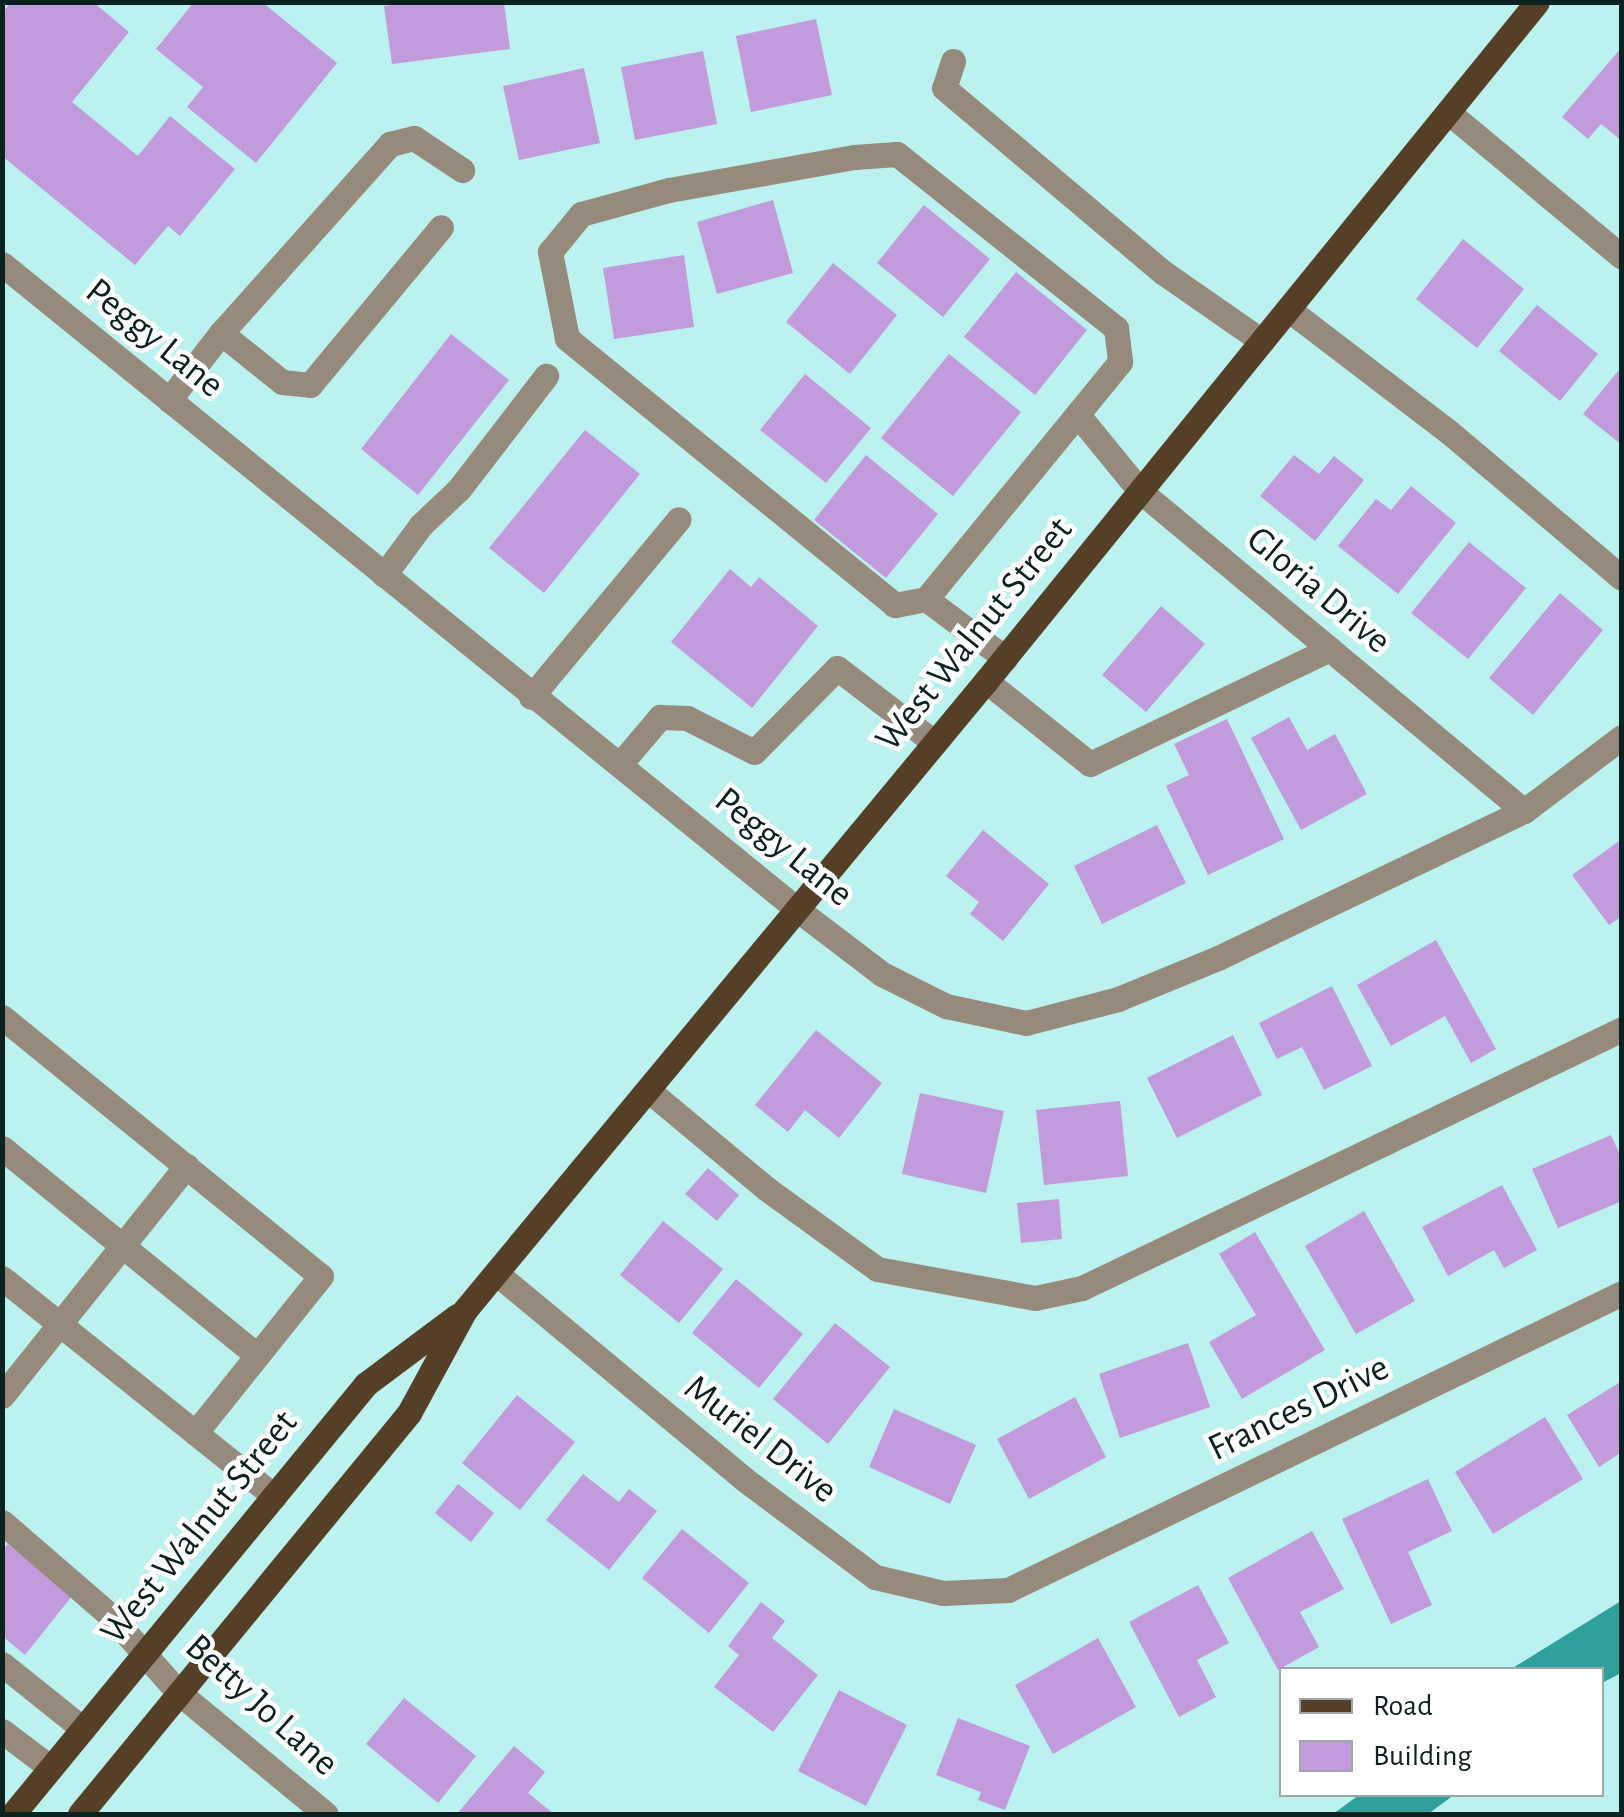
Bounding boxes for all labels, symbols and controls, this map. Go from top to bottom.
street label: Peggy Lane [76,269,232,409]
street label: West Walnut Street [867,509,1083,761]
street label: Gloria Drive [1237,517,1399,665]
street label: Peggy Lane [705,778,861,918]
street label: Frances Drive [1201,1346,1397,1472]
street label: Muriel Drive [674,1366,846,1514]
street label: West Walnut Street [92,1402,308,1654]
street label: Betty Jo Lane [175,1625,347,1787]
legend [1279,1667,1604,1797]
text: Road [1373,1691,1433,1721]
text: Building [1373,1741,1472,1771]

